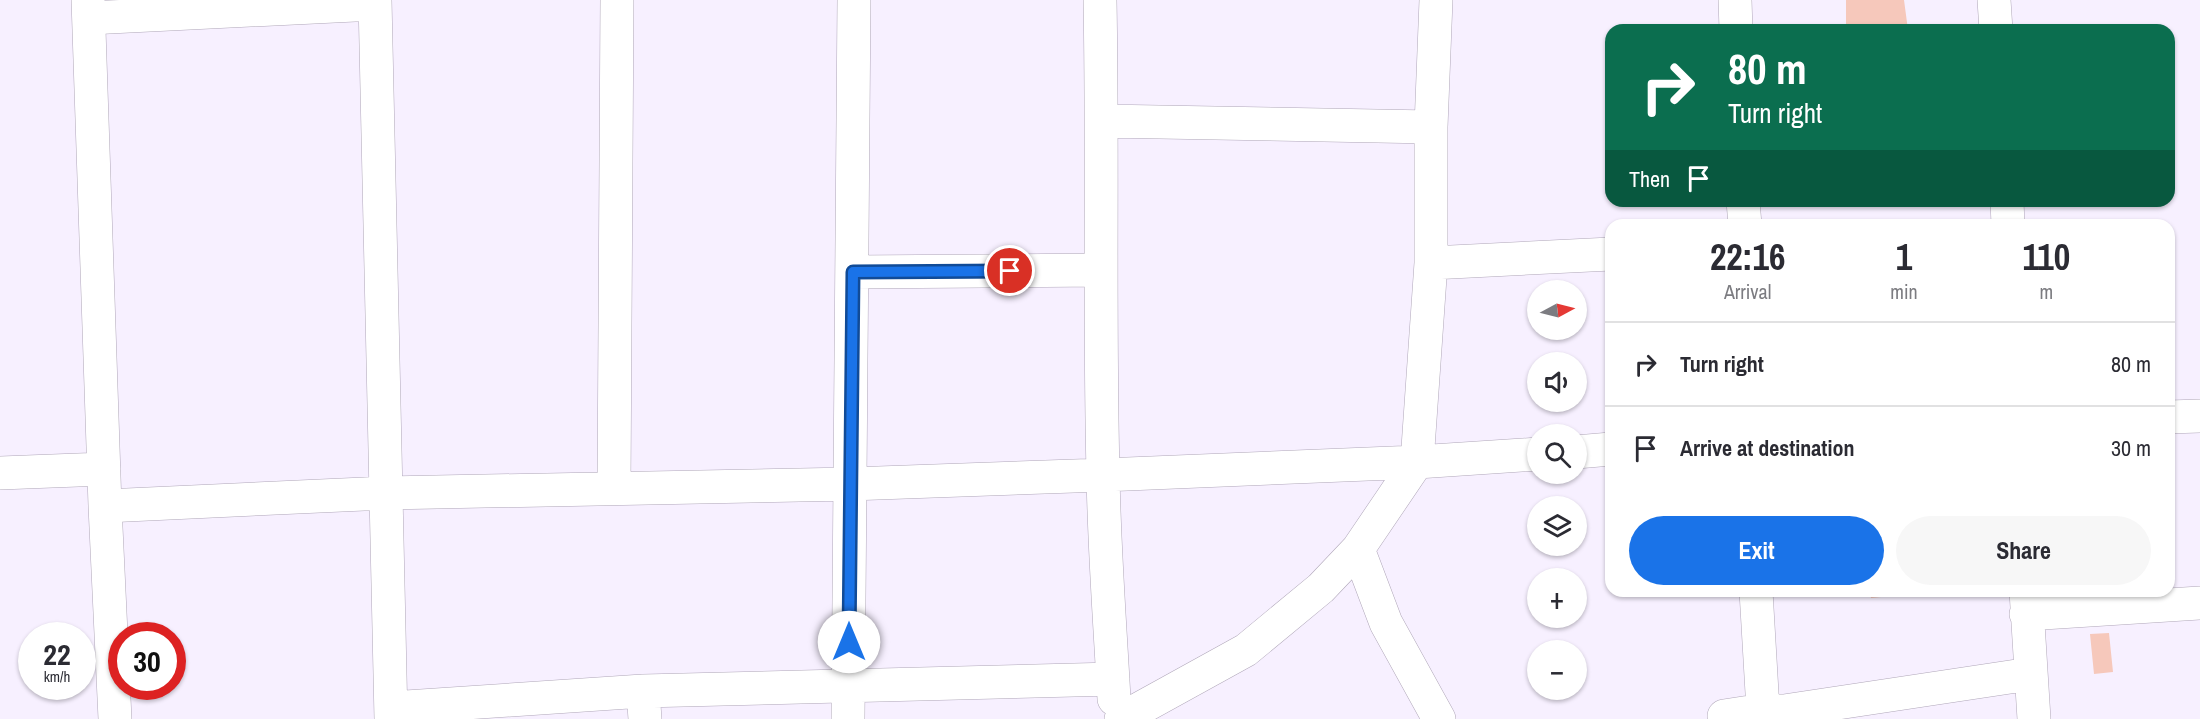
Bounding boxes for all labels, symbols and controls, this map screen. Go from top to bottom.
text: 80 m [1728,41,1807,97]
icon: right [1629,48,1707,126]
text: Turn right [1728,95,1822,131]
icon: arrive [1682,162,1715,195]
text: Then [1629,164,1670,194]
text: 22:16 [1710,233,1785,281]
text: 1 [1896,233,1912,281]
text: 110 [2022,233,2070,281]
pin [984,245,1035,296]
icon: arrive [993,254,1026,287]
text: Arrival [1724,278,1771,305]
text: min [1890,278,1918,305]
text: m [2039,278,2053,305]
north arrow [1527,280,1587,340]
map controls [1527,280,1587,700]
icon: right [1629,348,1662,381]
text: Turn right [1680,349,1764,379]
text: 80 m [2111,349,2151,379]
button: sound [1527,352,1587,412]
button: search [1527,424,1587,484]
icon: arrive [1629,432,1662,465]
text: Arrive at destination [1680,433,1854,463]
text: 30 m [2111,433,2151,463]
button: layers [1527,496,1587,556]
button: Exit [1629,516,1884,585]
button: Share [1896,516,2151,585]
button: + [1527,568,1587,628]
position arrow [817,610,881,674]
speed limit sign: 30 [108,622,186,700]
text: 22 [43,634,71,674]
button: − [1527,640,1587,700]
text: km/h [44,666,70,687]

